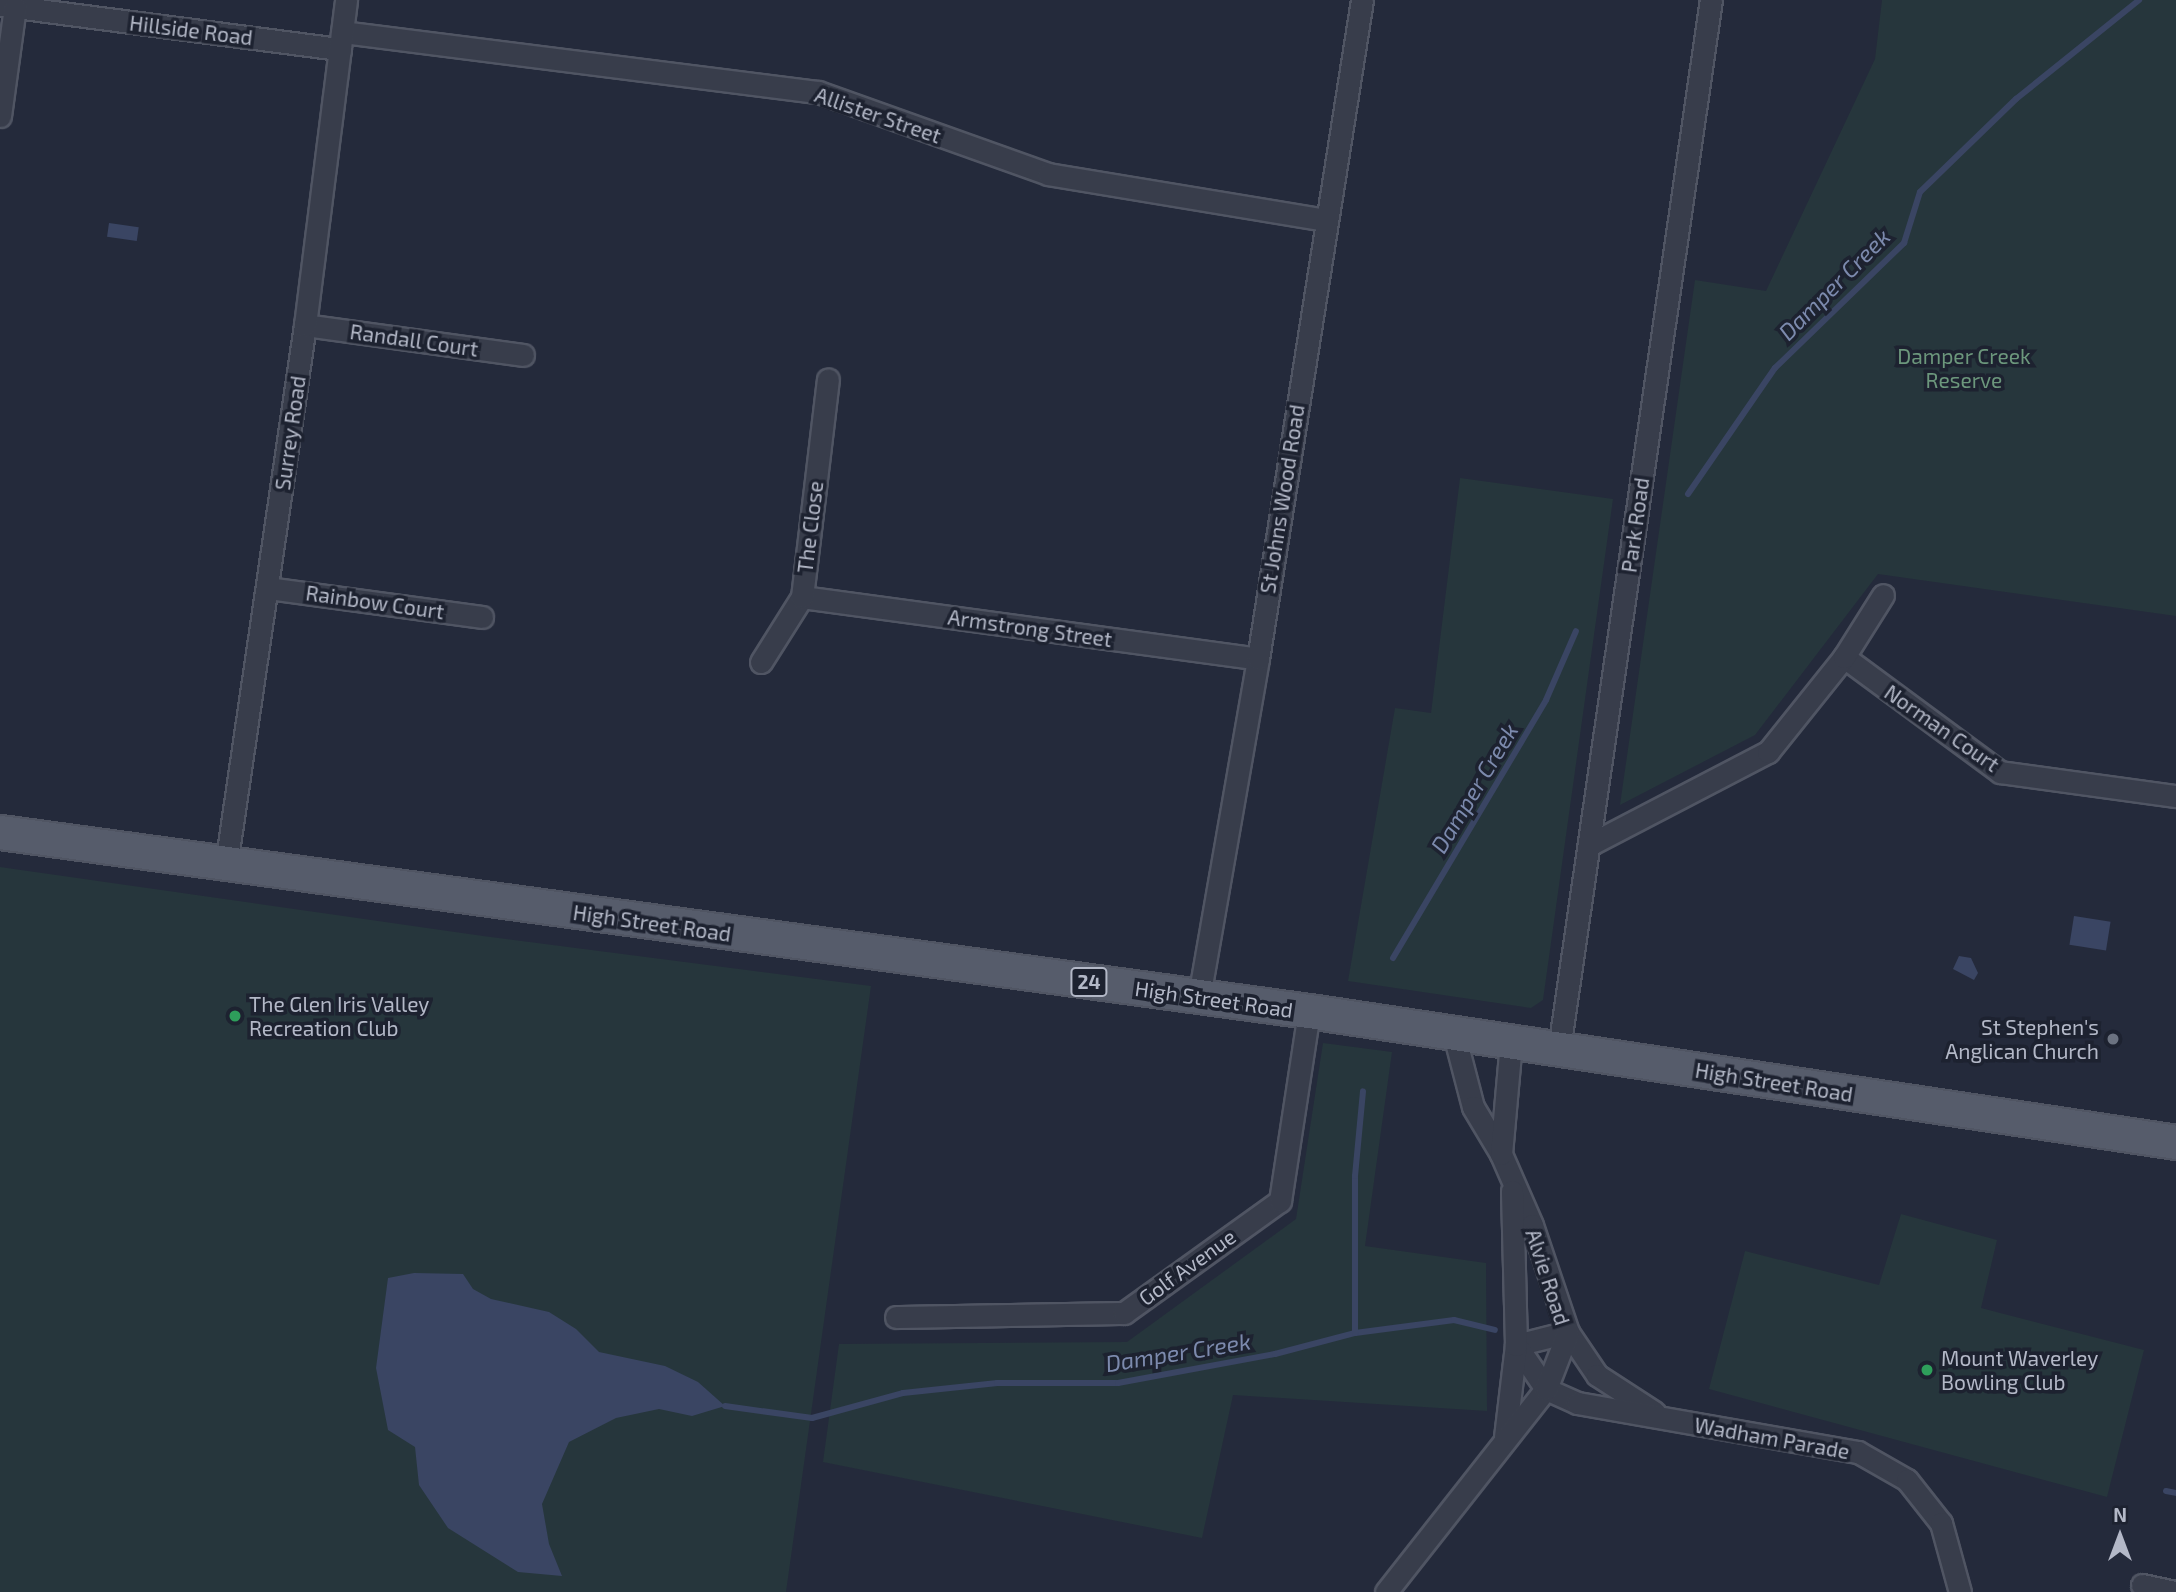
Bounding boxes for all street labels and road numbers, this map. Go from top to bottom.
street label: Hillside Road [128,10,254,50]
street label: Allister Street [811,82,945,148]
street label: Randall Court [348,318,480,362]
street label: Surrey Road [269,374,311,492]
street label: St Johns Wood Road [1255,402,1309,596]
street label: Park Road [1616,476,1654,574]
street label: The Close [792,480,828,574]
street label: Rainbow Court [304,580,446,624]
street label: Armstrong Street [946,604,1114,652]
street label: Norman Court [1880,679,2004,777]
street label: High Street Road [571,899,733,947]
road number: 24 [1070,966,1108,998]
street label: High Street Road [1133,975,1295,1023]
street label: High Street Road [1693,1057,1855,1107]
street label: Golf Avenue [1133,1223,1241,1311]
street label: Alvie Road [1521,1226,1575,1328]
street label: Wadham Parade [1692,1412,1852,1464]

